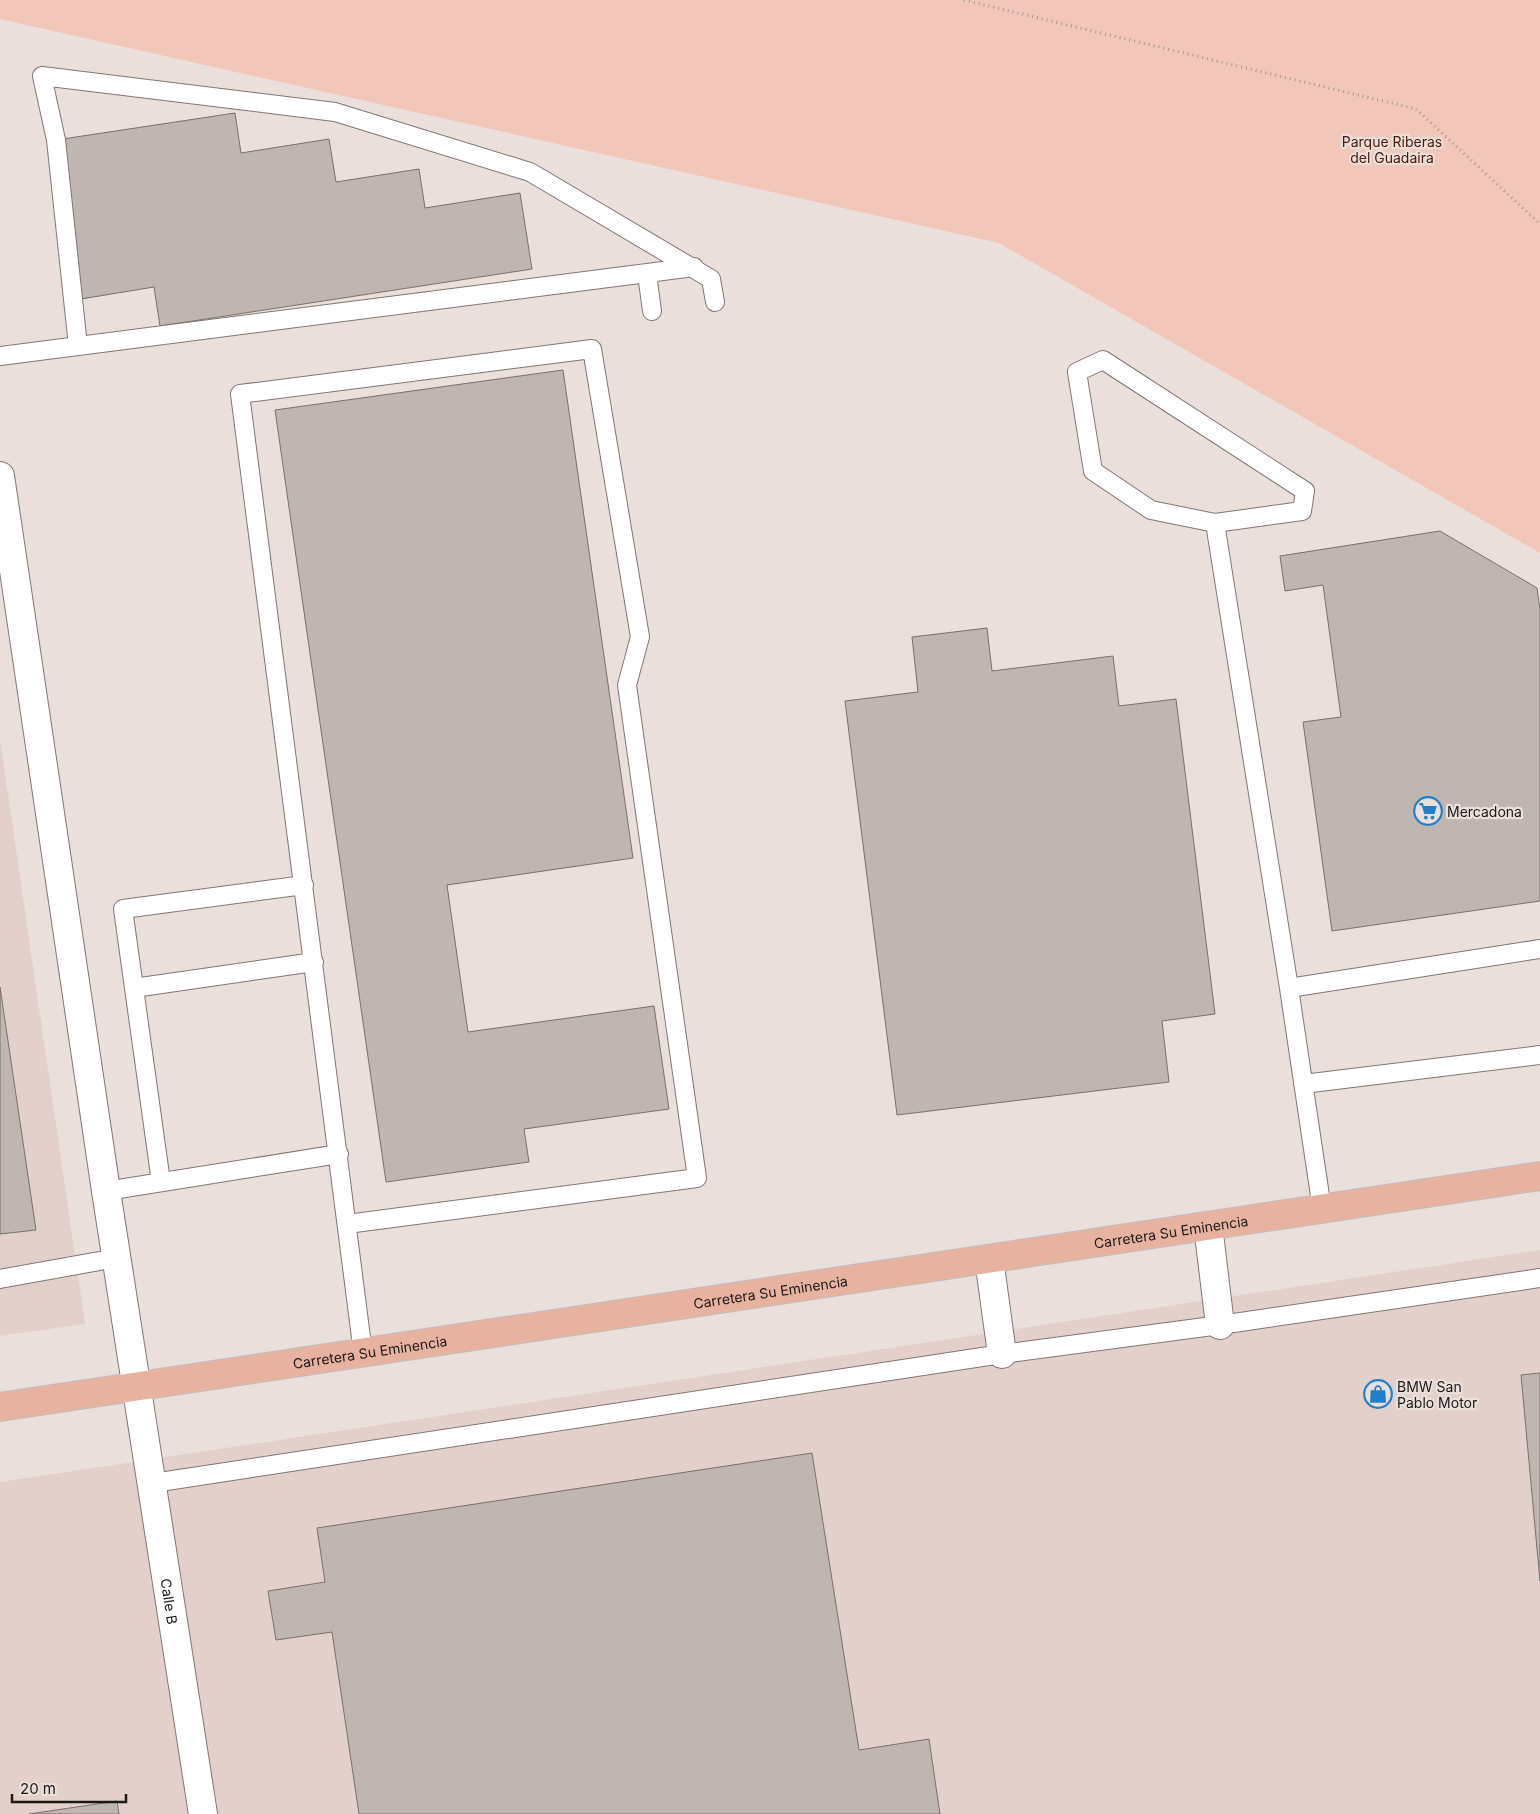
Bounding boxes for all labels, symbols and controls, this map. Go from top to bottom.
park label: Parque Riberas del Guadaira [1342,133,1442,166]
supermarket icon: Mercadona [1413,796,1443,826]
place label: Mercadona [1447,803,1522,820]
street label: Carretera Su Eminencia [1093,1211,1249,1251]
street label: Carretera Su Eminencia [692,1271,849,1311]
street label: Carretera Su Eminencia [292,1332,448,1371]
place label: BMW San Pablo Motor [1397,1378,1477,1411]
shop icon: BMW San Pablo Motor [1363,1379,1393,1409]
street label: Calle B [158,1577,182,1625]
scale bar [12,1772,126,1804]
text: 20 m [20,1779,56,1798]

